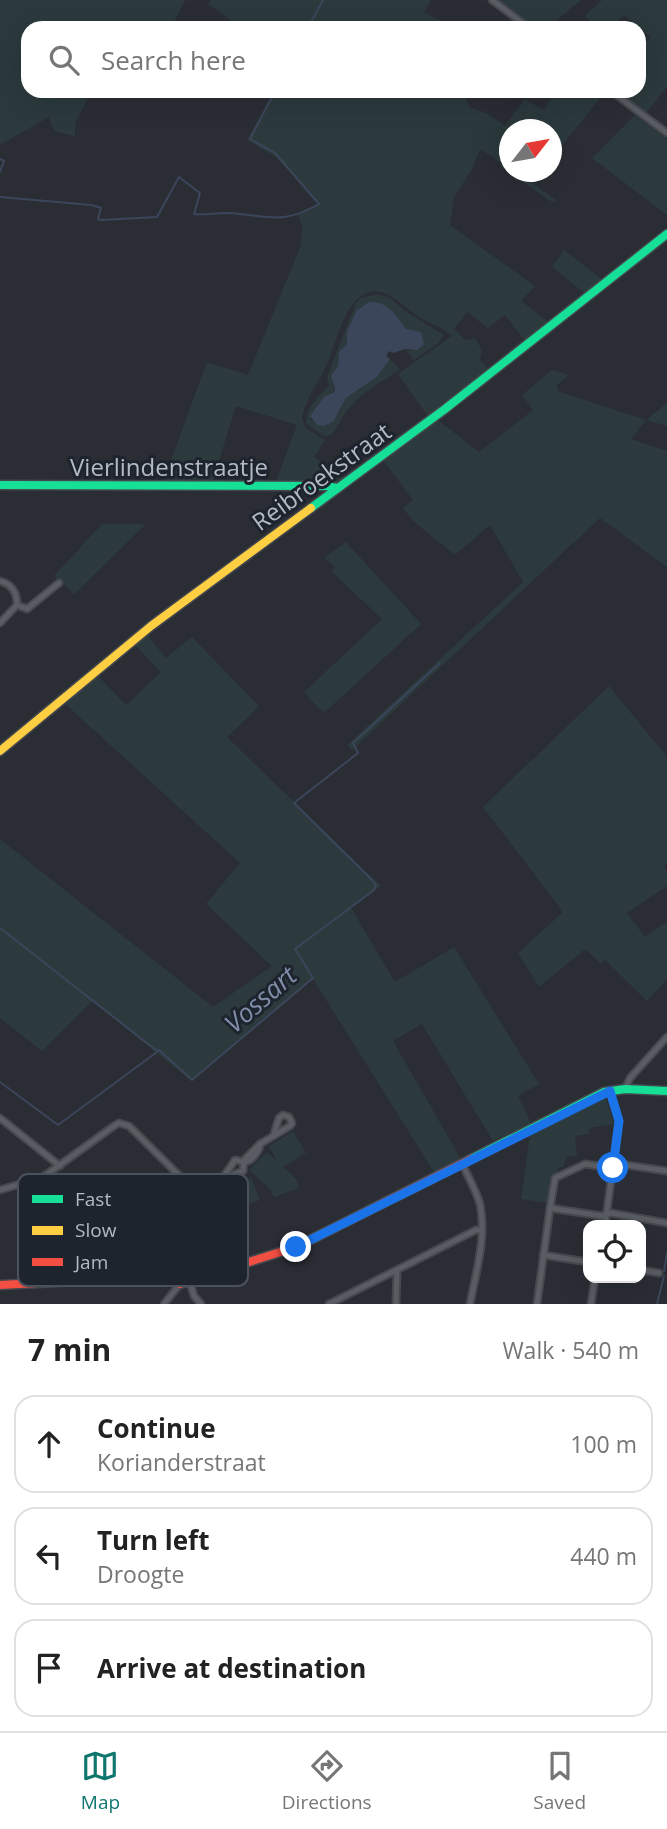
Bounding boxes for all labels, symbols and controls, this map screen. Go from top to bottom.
search box [21,21,646,98]
icon: search [45,41,83,79]
text: Search here [101,42,246,78]
north arrow [499,119,562,182]
street label: Reibroekstraat [245,414,397,538]
street label: Vierlindenstraatje [70,450,268,483]
water label: Vossart [216,957,305,1040]
route start [597,1152,628,1183]
legend [18,1174,248,1286]
text: Fast [75,1186,111,1212]
text: Slow [75,1217,117,1243]
map controls [583,1220,646,1283]
button: locate [583,1220,646,1283]
route end [280,1231,311,1262]
text: Jam [73,1249,108,1275]
text: 7 min [28,1329,111,1370]
text: Walk · 540 m [502,1334,639,1366]
text: Continue [97,1410,216,1446]
icon: ahead [30,1425,68,1463]
text: 100 m [570,1428,637,1460]
text: Korianderstraat [97,1446,266,1478]
text: Turn left [97,1522,209,1558]
icon: left [30,1537,68,1575]
text: 440 m [570,1540,637,1572]
text: Droogte [97,1558,184,1590]
icon: arrive [30,1649,68,1687]
text: Arrive at destination [97,1650,366,1686]
tab: Map [81,1747,120,1815]
tab: Directions [282,1747,372,1815]
tab: Saved [533,1747,586,1815]

